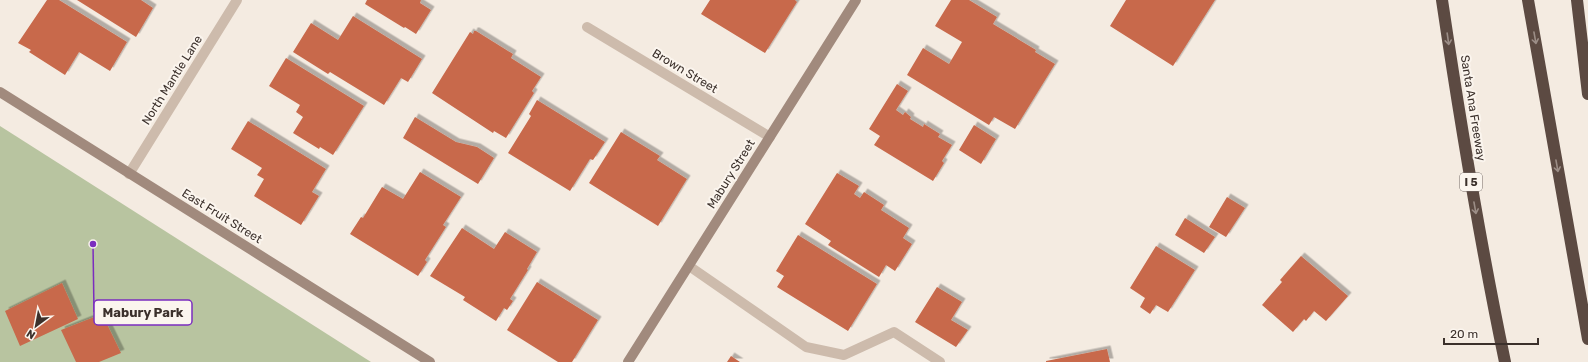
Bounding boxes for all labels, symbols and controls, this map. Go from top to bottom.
one-way arrow [1444,32,1452,45]
one-way arrow [1531,32,1539,45]
street label: North Mantle Lane [139,33,205,127]
street label: Brown Street [650,46,720,96]
street label: Santa Ana Freeway [1458,54,1488,162]
street label: Mabury Street [704,137,758,211]
one-way arrow [1554,160,1562,173]
road number: I 5 [1460,173,1482,191]
street label: East Fruit Street [179,186,265,246]
one-way arrow [1472,201,1480,214]
callout: Mabury Park [94,300,192,325]
text: Mabury Park [103,305,184,320]
north arrow [16,306,56,346]
scale bar [1444,320,1538,346]
text: N [24,326,38,342]
text: 20 m [1450,327,1478,341]

